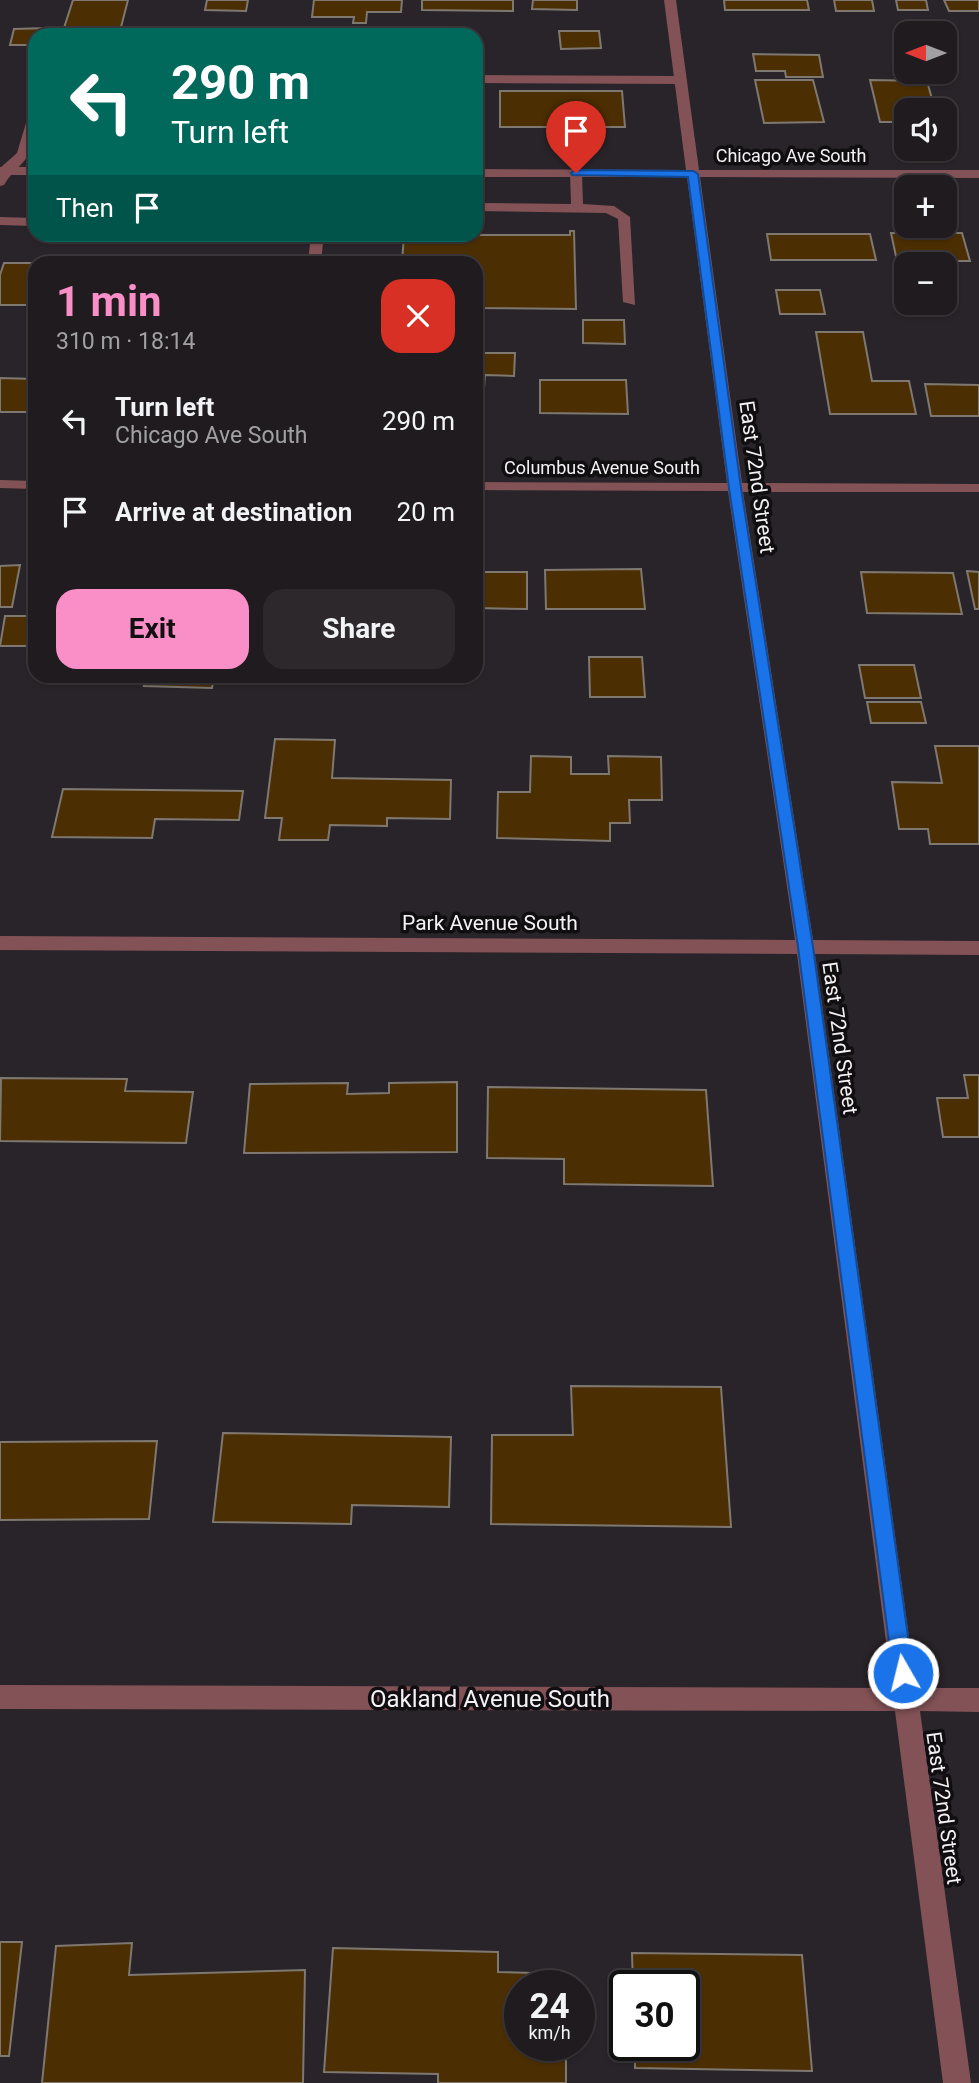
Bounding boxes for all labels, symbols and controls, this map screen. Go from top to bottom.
north arrow [894,21,957,84]
map controls [894,21,957,315]
text: 290 m [171,54,310,111]
icon: left [56,56,147,147]
button: sound [894,98,957,161]
pin [546,101,606,173]
icon: arrive [557,112,595,150]
text: Turn left [171,113,289,151]
street label: Chicago Ave South [716,145,866,166]
button: + [894,175,957,238]
icon: arrive [128,189,166,227]
text: Then [56,193,114,223]
button: − [894,252,957,315]
text: 1 min [56,277,162,326]
button: close [381,279,455,353]
text: 310 m · 18:14 [56,328,195,355]
text: Turn left [115,392,214,422]
street label: East 72nd Street [734,399,780,555]
icon: left [56,402,94,440]
text: 290 m [382,406,455,436]
text: Chicago Ave South [115,422,308,449]
street label: Columbus Avenue South [504,457,700,478]
icon: arrive [56,493,94,531]
text: Arrive at destination [115,497,352,527]
text: 20 m [397,497,455,527]
button: Exit [56,589,249,669]
button: Share [263,589,455,669]
street label: Park Avenue South [402,911,578,935]
street label: East 72nd Street [817,960,863,1116]
position arrow [866,1636,940,1710]
street label: Oakland Avenue South [370,1685,610,1713]
street label: East 72nd Street [921,1730,967,1886]
speed limit sign: 30 [609,1970,700,2061]
text: 24 [529,1986,570,2027]
text: km/h [528,2022,571,2043]

